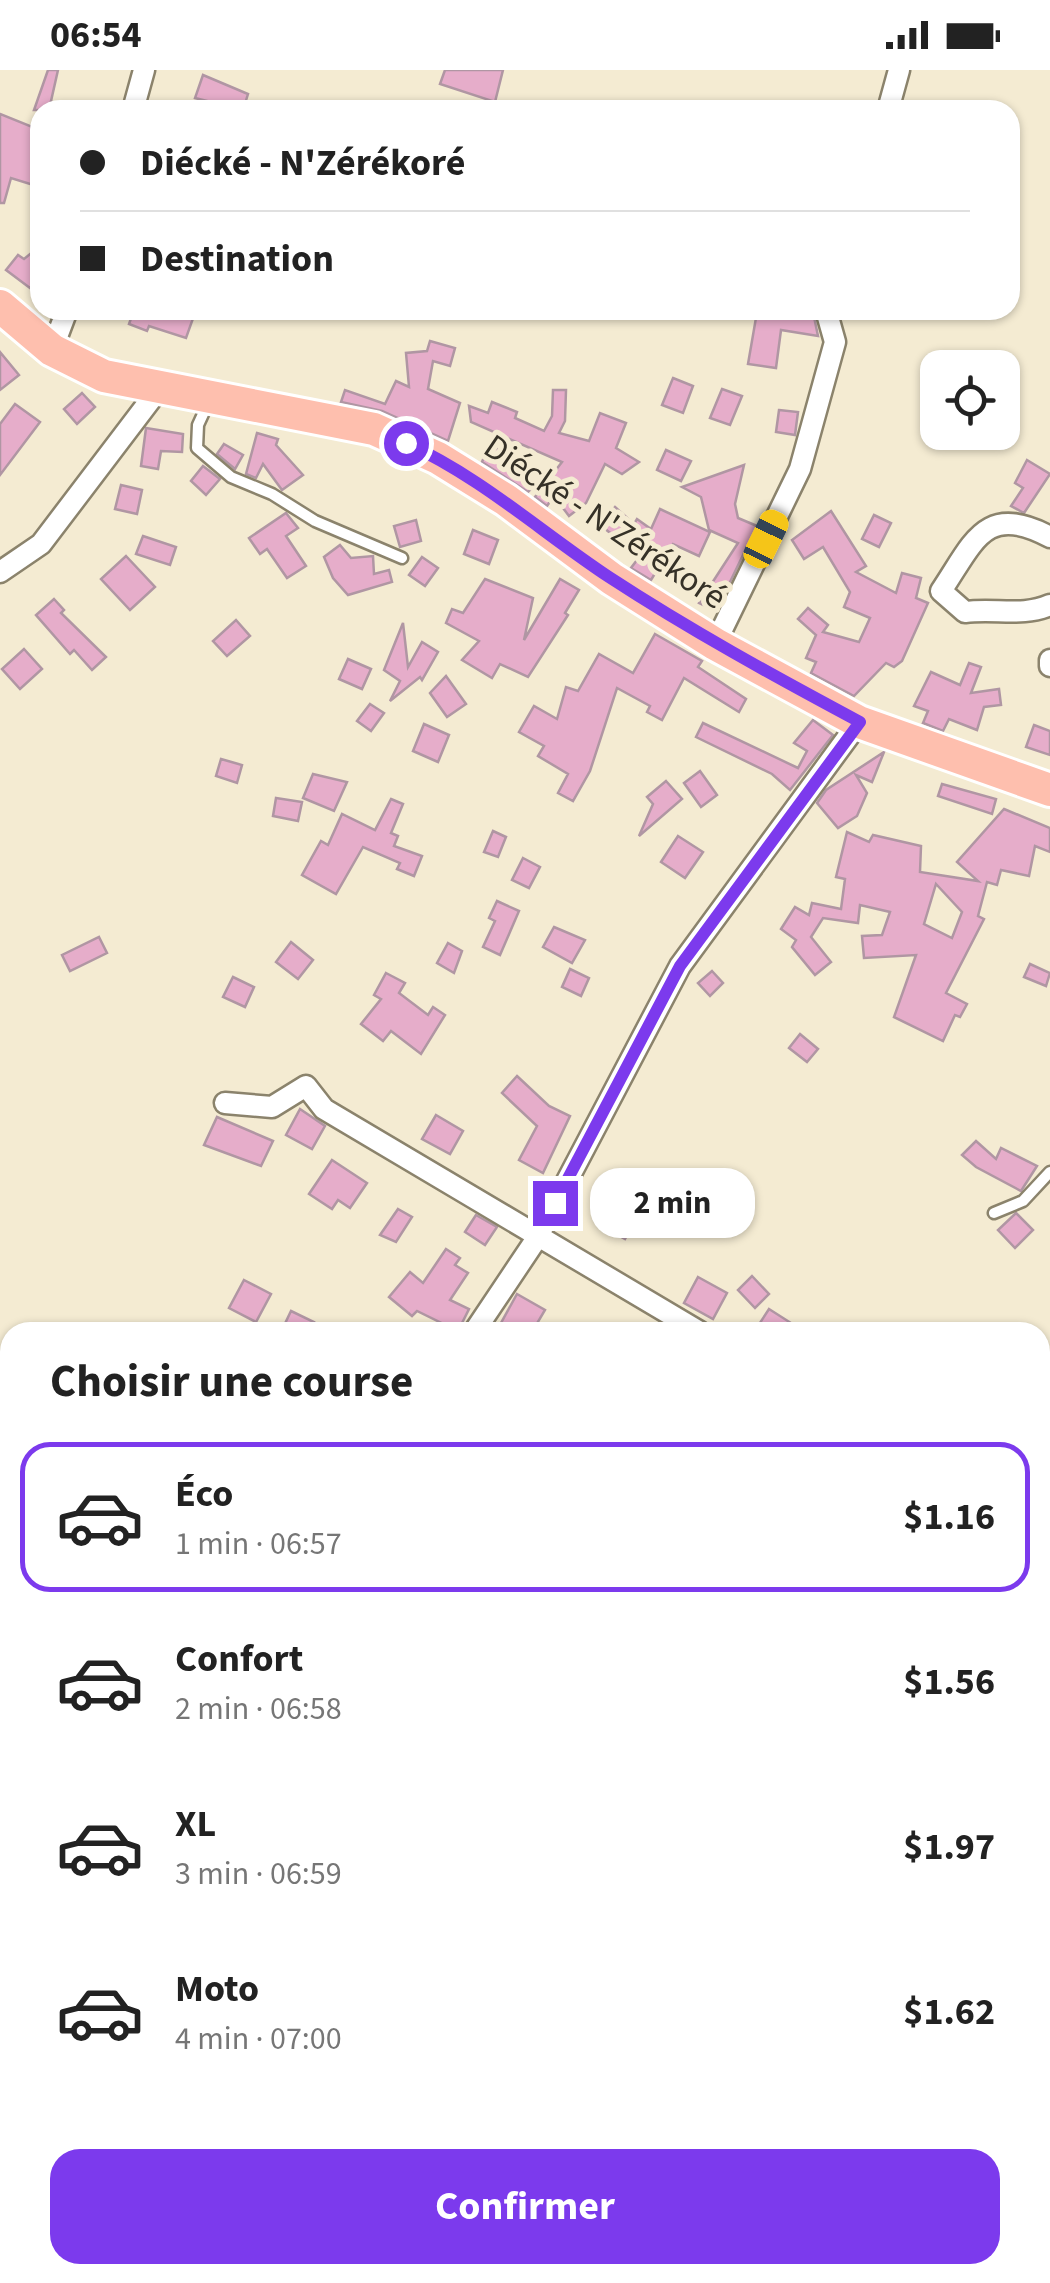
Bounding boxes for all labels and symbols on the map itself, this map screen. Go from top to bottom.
route start [384,421,429,466]
street label: Diécké - N'Zérékoré [474,422,736,622]
car [739,505,793,573]
callout: 2 min [590,1168,755,1238]
route end [533,1181,578,1226]

